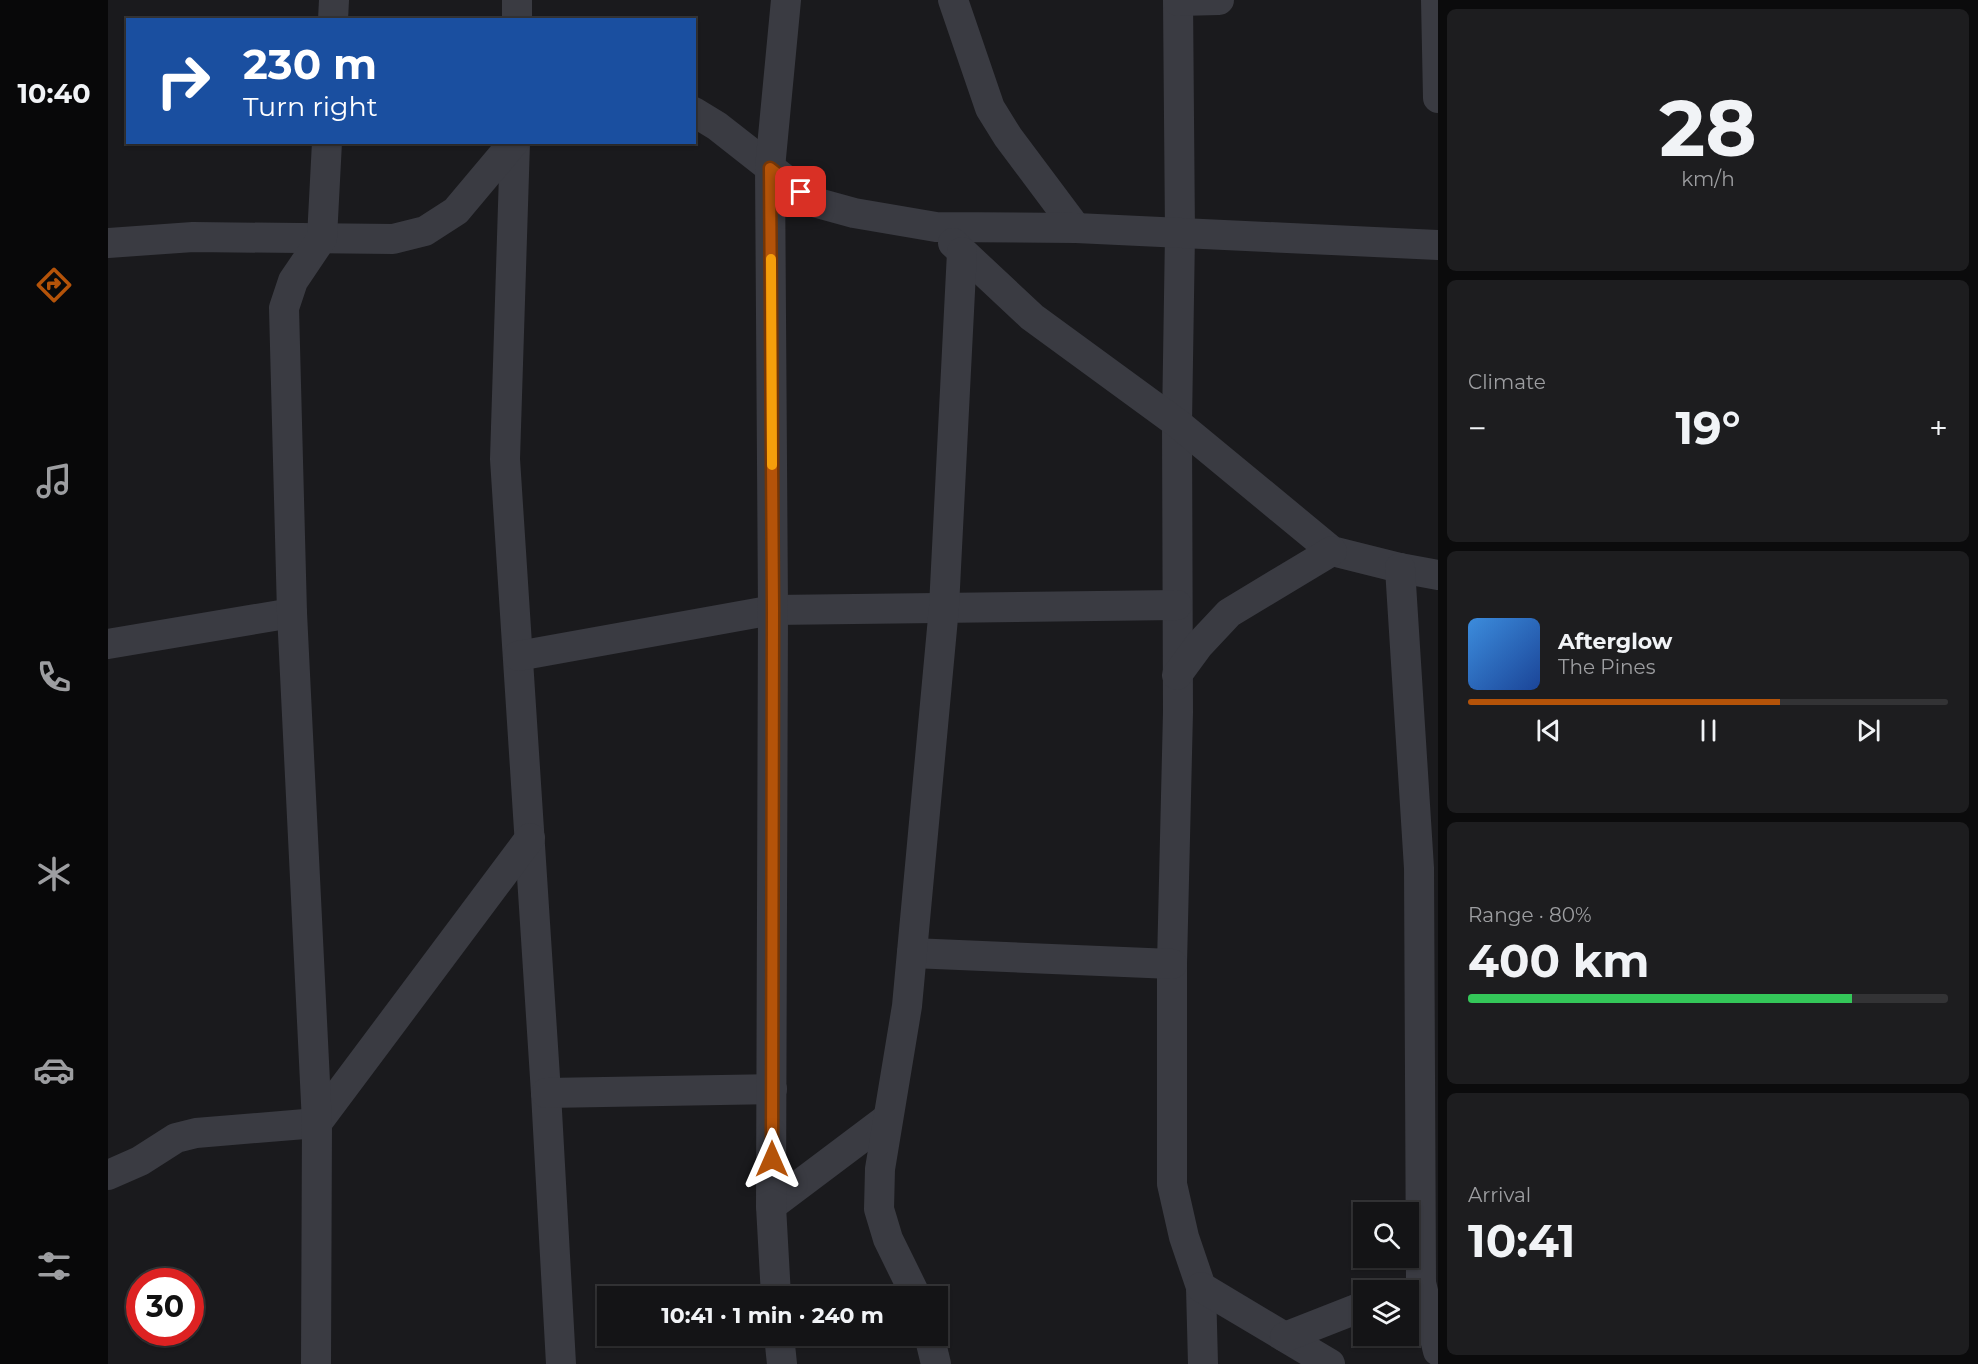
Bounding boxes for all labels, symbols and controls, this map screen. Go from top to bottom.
text: 230 m [243,38,377,90]
icon: right [144,42,222,120]
text: 10:40 [18,77,90,110]
text: 28 [1659,80,1757,176]
text: Turn right [243,90,378,123]
pin [775,166,826,217]
text: km/h [1681,167,1735,191]
icon: arrive [784,175,817,208]
icon: directions [33,264,75,306]
text: Climate [1468,370,1546,394]
text: 19° [1675,400,1741,455]
text: − [1468,408,1487,448]
text: + [1929,408,1948,448]
icon: music [33,460,75,502]
text: Afterglow [1558,628,1672,655]
text: The Pines [1558,655,1655,679]
icon: phone [33,656,75,698]
icon: previous [1532,714,1565,747]
icon: pause [1692,714,1725,747]
icon: next [1852,714,1885,747]
icon: climate [33,853,75,895]
text: Range · 80% [1468,903,1592,927]
text: 400 km [1468,933,1649,988]
icon: car [33,1049,75,1091]
position arrow [740,1127,804,1191]
text: Arrival [1468,1183,1531,1207]
map controls [1353,1202,1419,1346]
button: search [1353,1202,1419,1268]
text: 10:41 [1468,1213,1576,1268]
icon: filters [33,1245,75,1287]
speed limit sign: 30 [126,1268,204,1346]
button: layers [1353,1280,1419,1346]
text: 10:41 · 1 min · 240 m [661,1302,884,1329]

